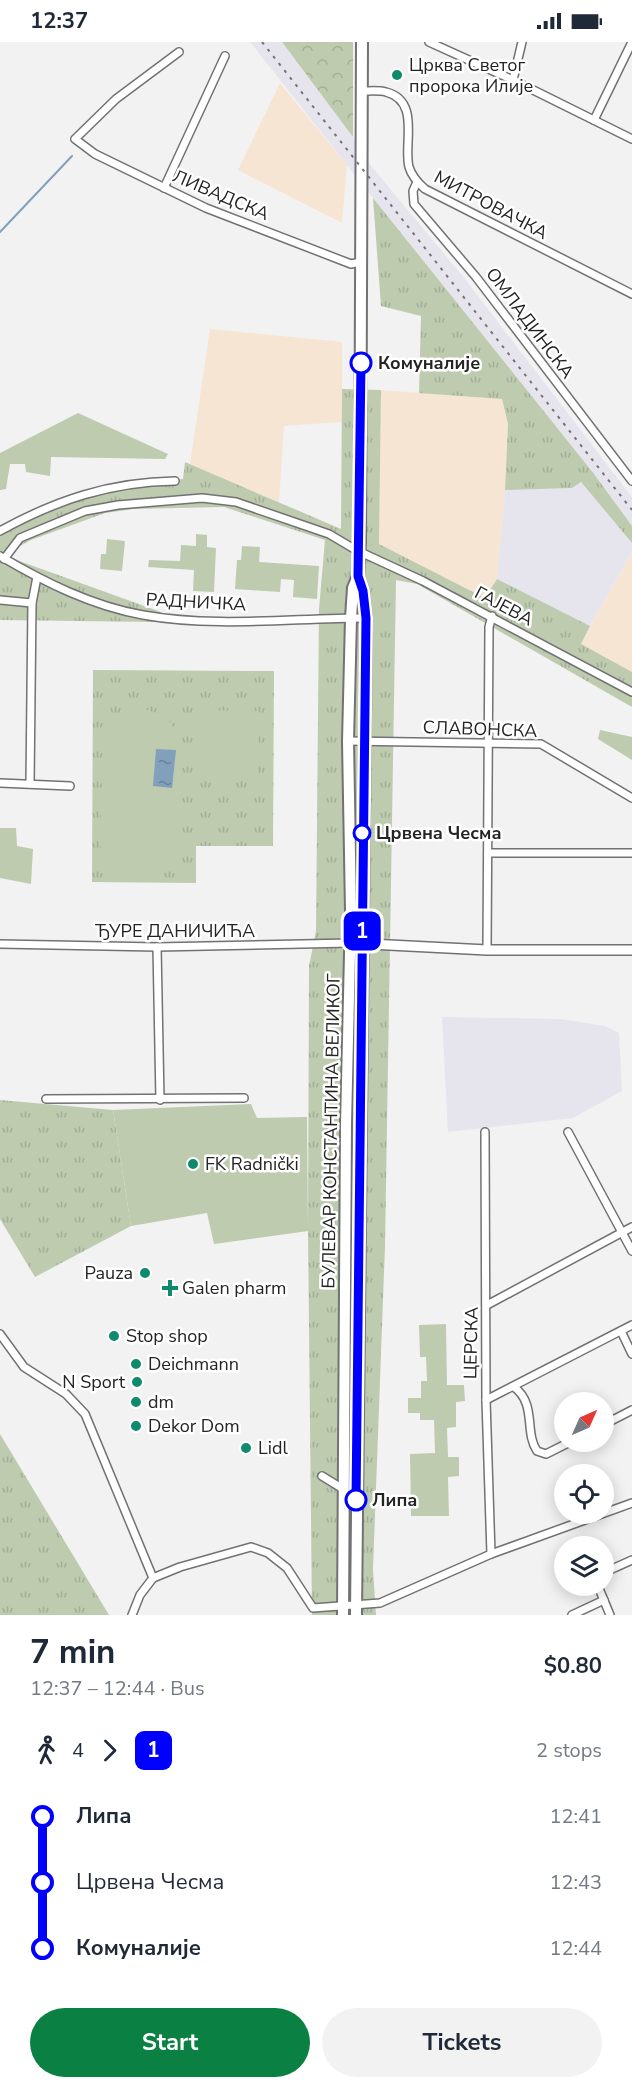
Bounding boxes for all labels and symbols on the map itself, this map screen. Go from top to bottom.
place label: Црква Светог пророка Илије [409,53,533,98]
marker: Црква Светог пророка Илије [390,68,404,82]
street label: ЛИВАДСКА [169,164,273,226]
street label: МИТРОВАЧКА [430,165,552,245]
street label: ОМЛАДИНСКА [480,263,580,383]
place label: Комуналије [378,351,480,375]
marker: Комуналије [350,352,372,374]
street label: ГАЈЕВА [471,581,537,631]
street label: РАДНИЧКА [145,587,247,617]
street label: СЛАВОНСКА [422,715,538,743]
place label: Црвена Чесма [376,821,502,845]
marker: Црвена Чесма [353,824,371,842]
line badge: 1 [342,912,382,950]
street label: ЂУРЕ ДАНИЧИЋА [95,919,255,943]
street label: БУЛЕВАР КОНСТАНТИНА ВЕЛИКОГ [316,973,346,1289]
place label: FK Radnički [205,1152,299,1176]
marker: FK Radnički [186,1157,200,1171]
place label: Pauza [85,1261,133,1285]
marker: Pauza [138,1266,152,1280]
place label: Galen pharm [182,1276,286,1300]
marker: Galen pharm [163,1281,177,1295]
street label: ЦЕРСКА [458,1307,484,1379]
place label: Stop shop [126,1324,208,1348]
marker: Stop shop [107,1329,121,1343]
place label: Deichmann [148,1352,239,1376]
marker: Deichmann [129,1357,143,1371]
place label: N Sport [62,1370,126,1394]
marker: N Sport [130,1375,144,1389]
place label: dm [148,1390,174,1414]
north arrow [554,1392,614,1452]
marker: dm [129,1395,143,1409]
place label: Dekor Dom [148,1414,240,1438]
marker: Dekor Dom [129,1419,143,1433]
place label: Lidl [258,1436,288,1460]
marker: Lidl [239,1441,253,1455]
place label: Липа [372,1488,417,1512]
marker: Липа [345,1489,367,1511]

